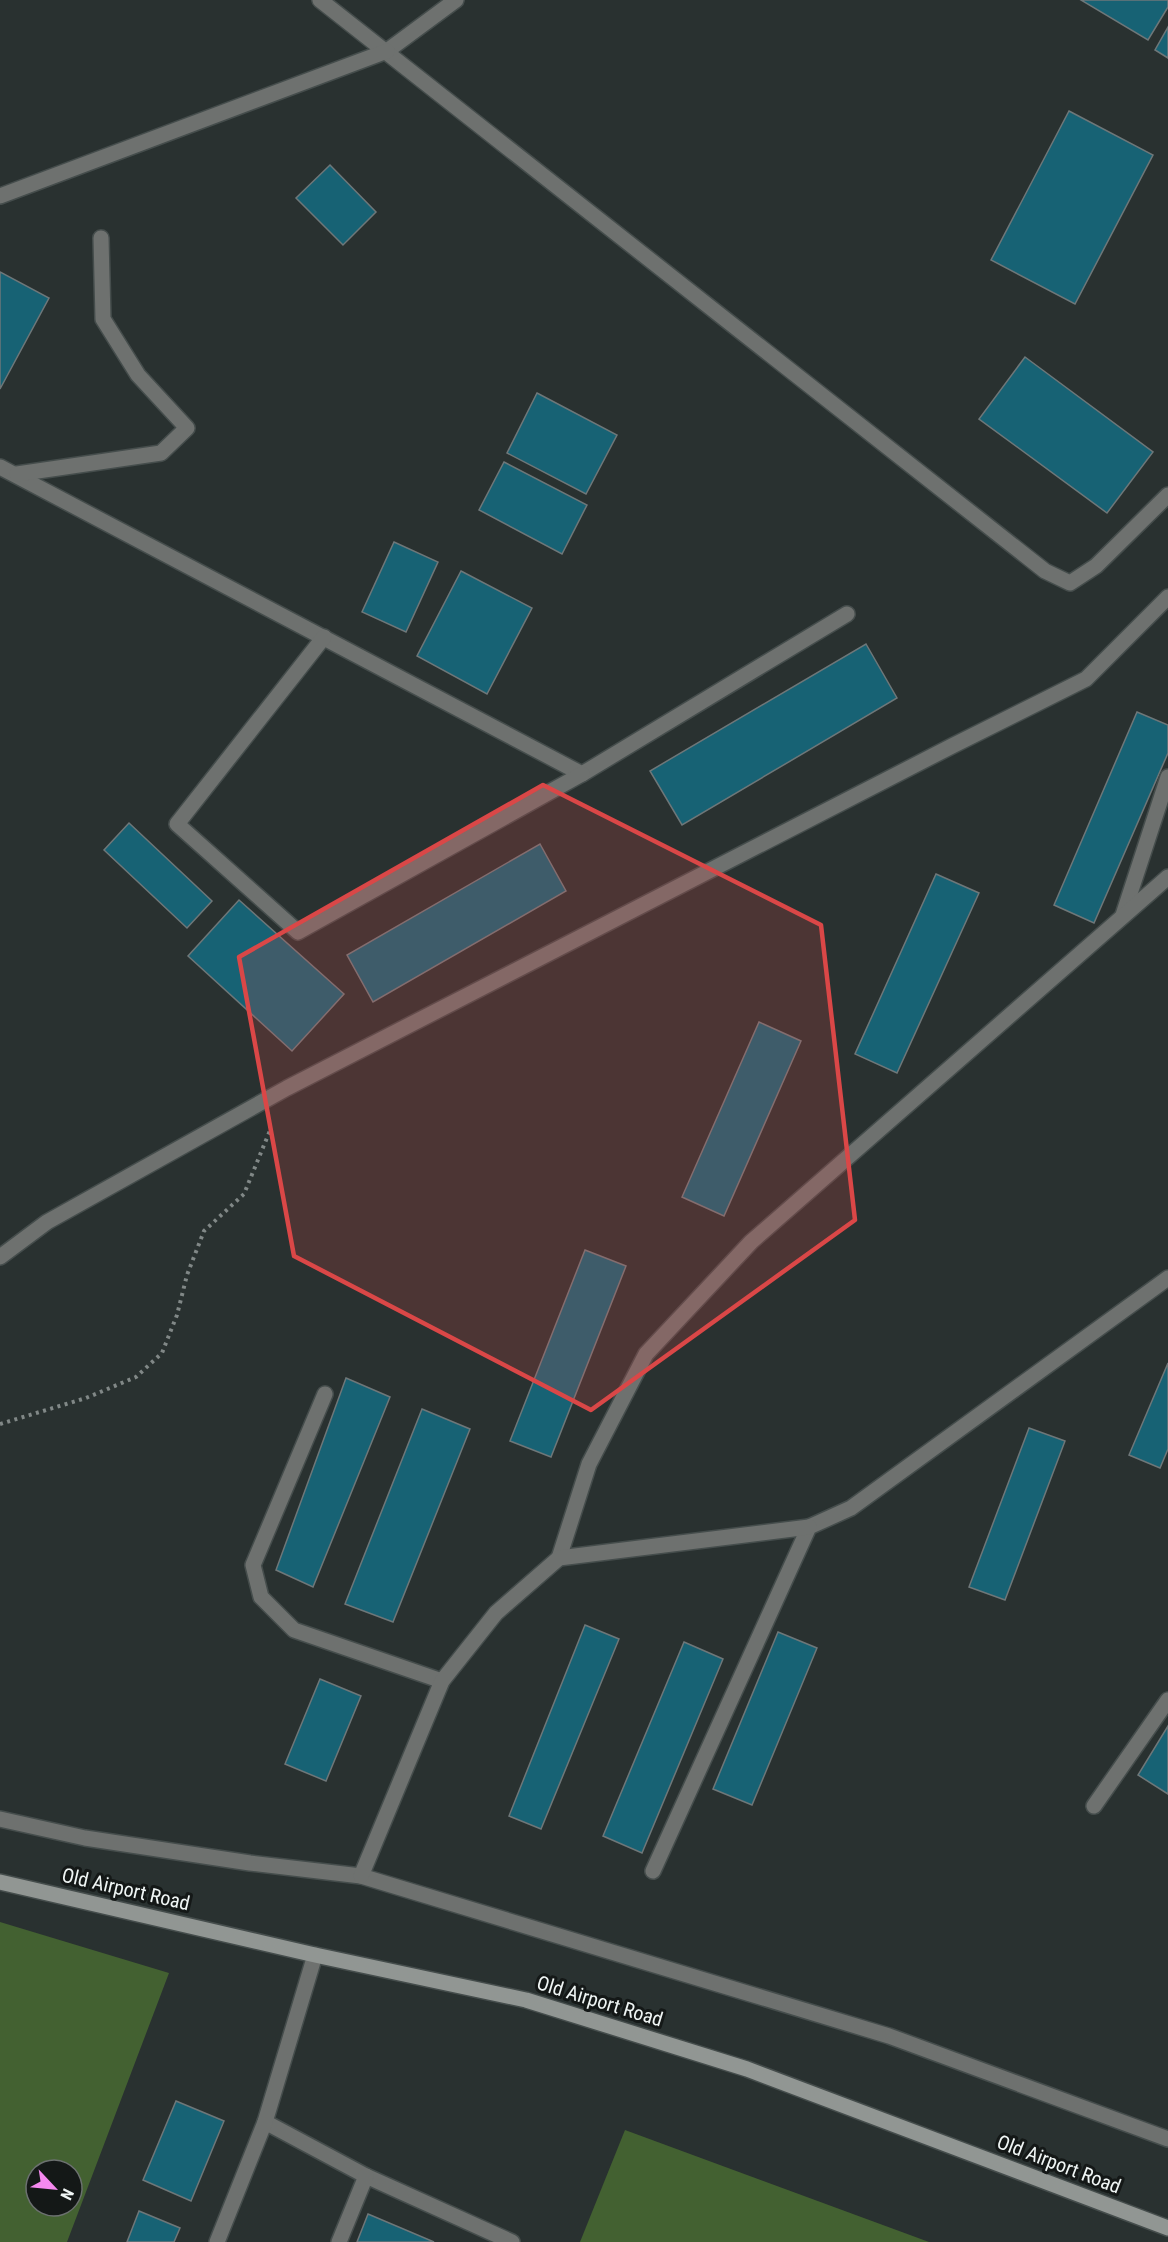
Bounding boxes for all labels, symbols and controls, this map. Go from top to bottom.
street label: Old Airport Road [60,1863,192,1915]
street label: Old Airport Road [534,1970,666,2032]
street label: Old Airport Road [994,2129,1124,2199]
north arrow [24,2158,84,2218]
text: N [56,2186,78,2203]

